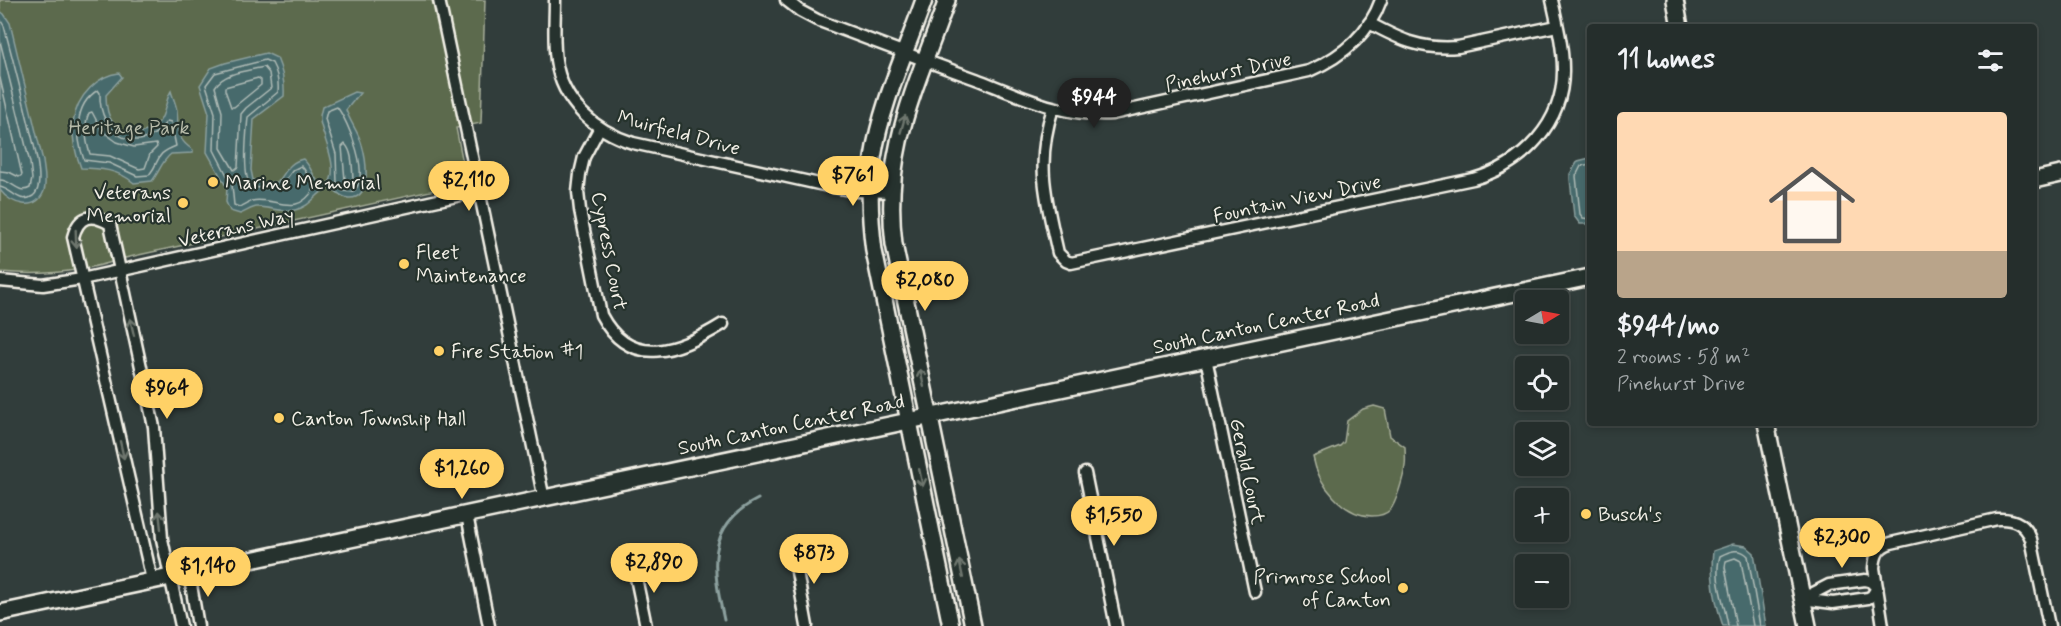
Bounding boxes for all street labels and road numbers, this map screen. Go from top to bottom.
street label: Pinehurst Drive [1163,46,1294,99]
street label: Muirfield Drive [614,104,743,163]
street label: Fountain View Drive [1211,168,1384,230]
street label: Cypress Court [584,190,633,313]
street label: Veterans Way [176,202,297,255]
street label: South Canton Center Road [1151,287,1382,362]
street label: South Canton Center Road [676,388,907,463]
street label: Gerald Court [1222,416,1271,527]

